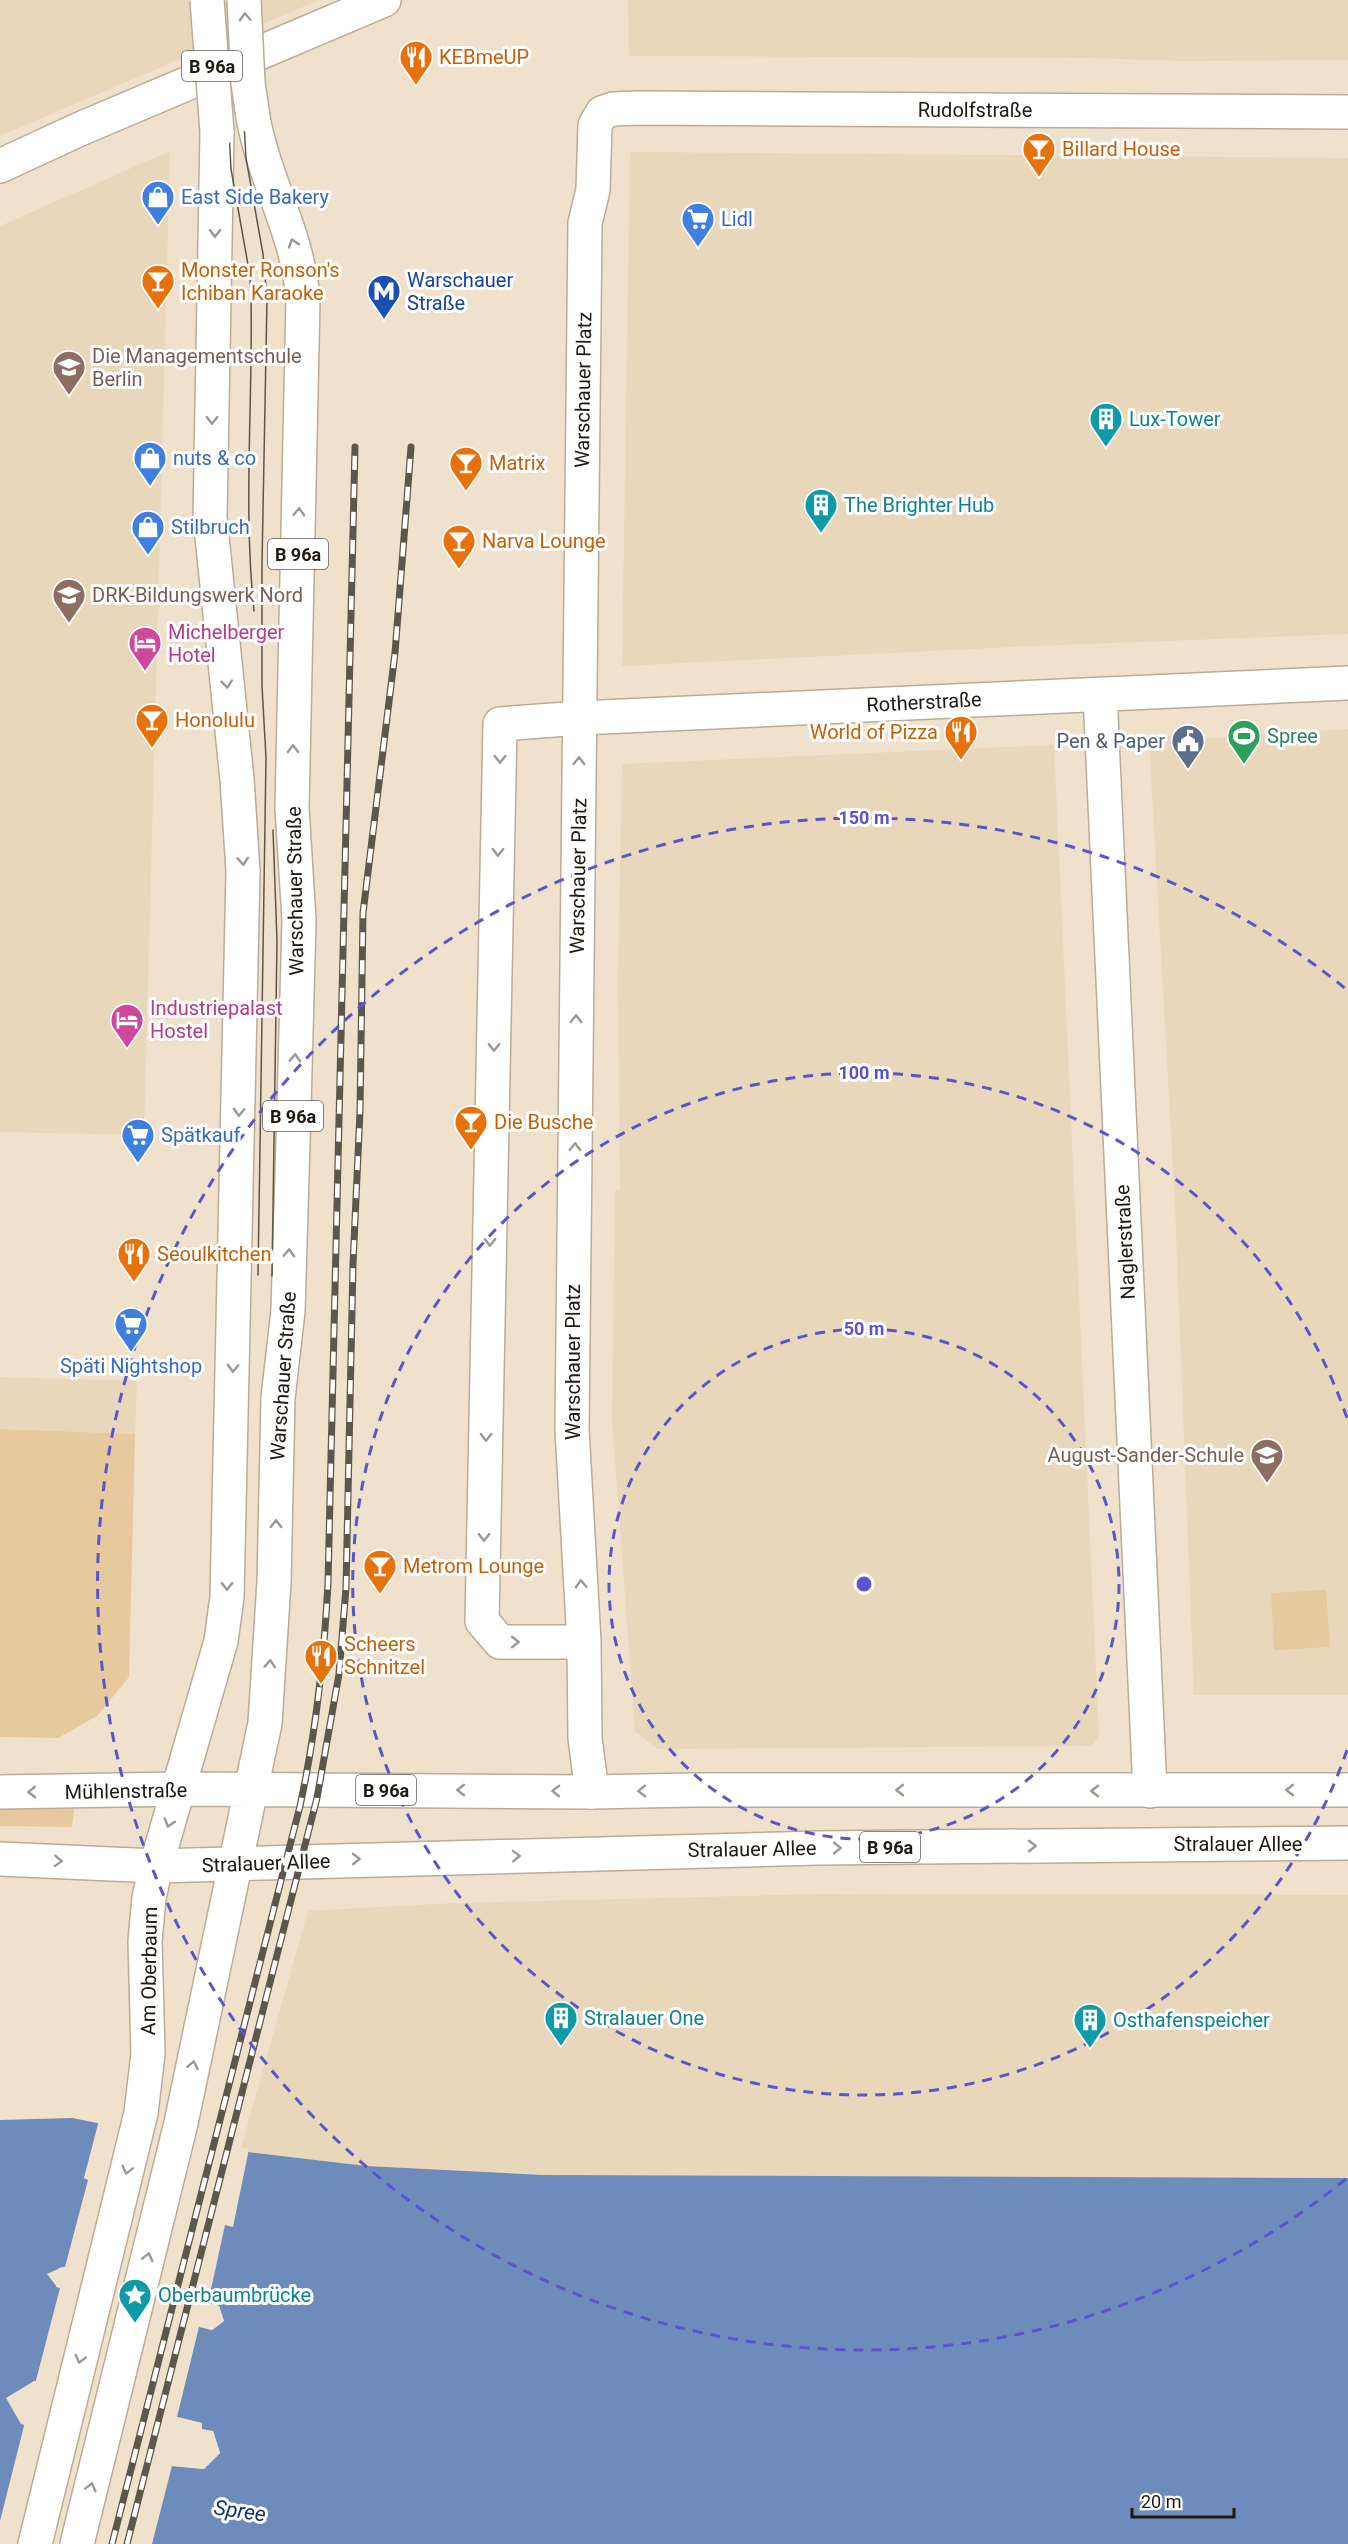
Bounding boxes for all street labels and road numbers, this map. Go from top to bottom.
road number: B 96a [182,51,242,81]
street label: Rudolfstraße [918,98,1032,122]
street label: Warschauer Platz [570,312,596,468]
road number: B 96a [268,539,328,569]
street label: Rotherstraße [866,687,982,717]
street label: Warschauer Platz [565,798,591,954]
street label: Warschauer Straße [282,806,308,976]
road number: B 96a [263,1101,323,1131]
street label: Naglerstraße [1110,1184,1140,1300]
street label: Warschauer Platz [561,1284,585,1440]
street label: Warschauer Straße [265,1291,301,1461]
road number: B 96a [356,1775,416,1805]
street label: Mühlenstraße [64,1778,188,1804]
road number: B 96a [860,1832,920,1862]
street label: Stralauer Allee [1174,1832,1302,1856]
street label: Stralauer Allee [687,1836,817,1862]
street label: Stralauer Allee [201,1849,331,1877]
street label: Am Oberbaum [136,1907,162,2035]

